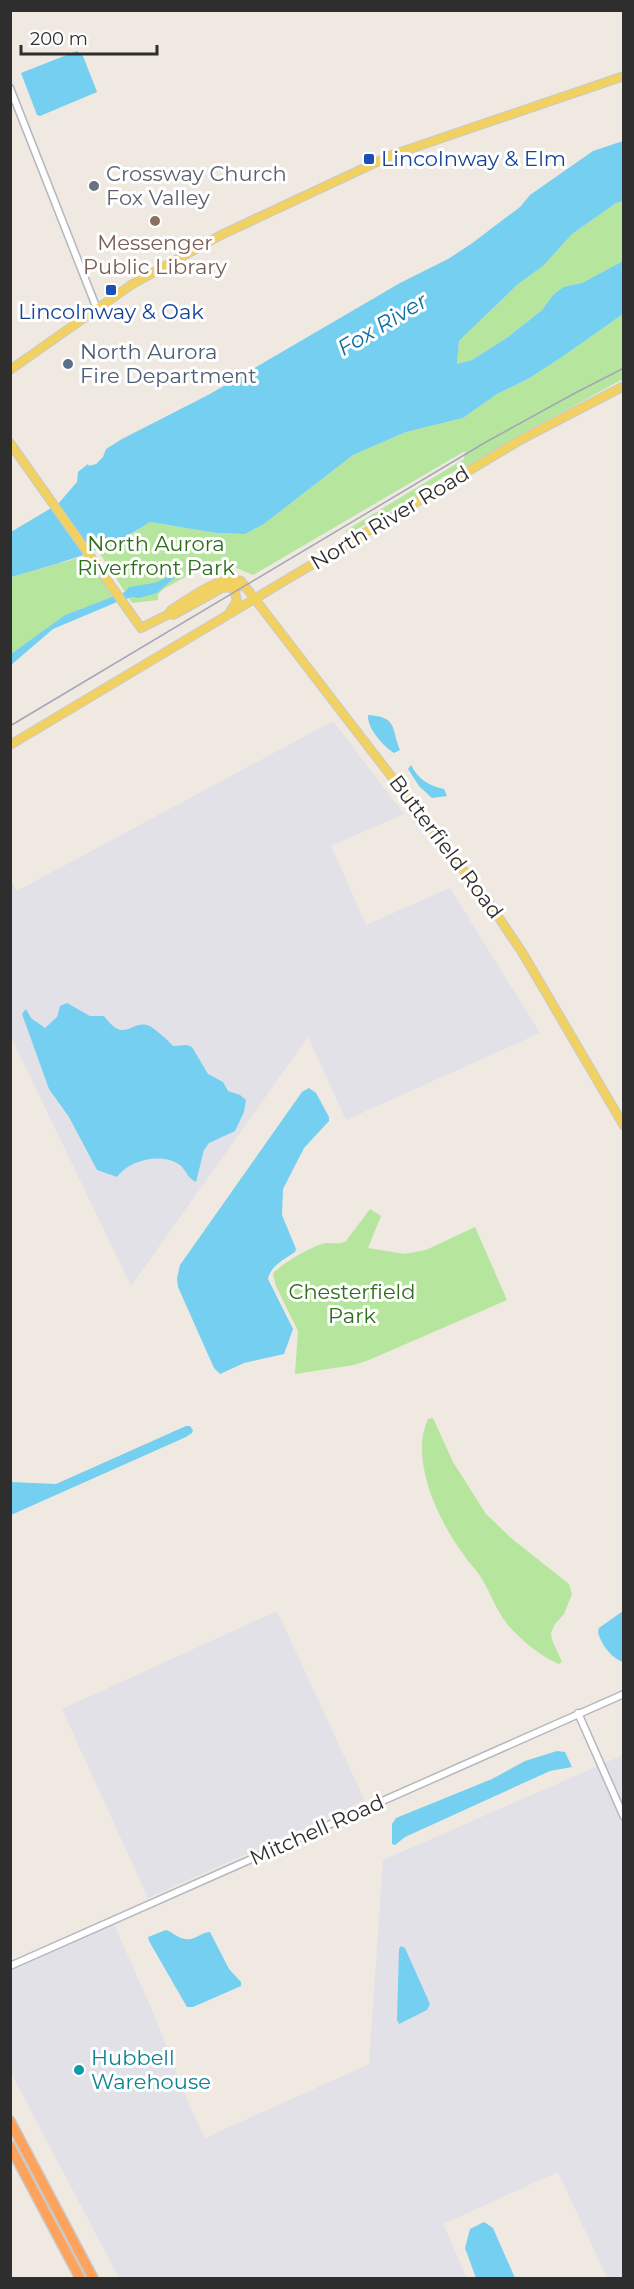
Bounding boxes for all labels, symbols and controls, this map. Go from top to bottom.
scale bar [21,18,158,56]
text: 200 m [30,28,88,50]
place label: Lincolnway & Elm [381,146,566,171]
marker: Lincolnway & Elm [362,152,376,166]
place label: Crossway Church Fox Valley [106,161,287,210]
marker: Crossway Church Fox Valley [87,179,101,193]
marker: Messenger Public Library [148,214,162,228]
place label: Messenger Public Library [83,230,228,279]
marker: Lincolnway & Oak [104,283,118,297]
water label: Fox River [332,287,433,362]
place label: Lincolnway & Oak [18,299,204,324]
place label: North Aurora Fire Department [80,339,257,388]
marker: North Aurora Fire Department [61,357,75,371]
street label: North River Road [306,460,474,575]
park label: North Aurora Riverfront Park [77,531,235,580]
street label: Butterfield Road [384,770,509,924]
park label: Chesterfield Park [289,1279,415,1328]
street label: Mitchell Road [246,1789,388,1870]
place label: Hubbell Warehouse [91,2045,211,2094]
marker: Hubbell Warehouse [72,2063,86,2077]

